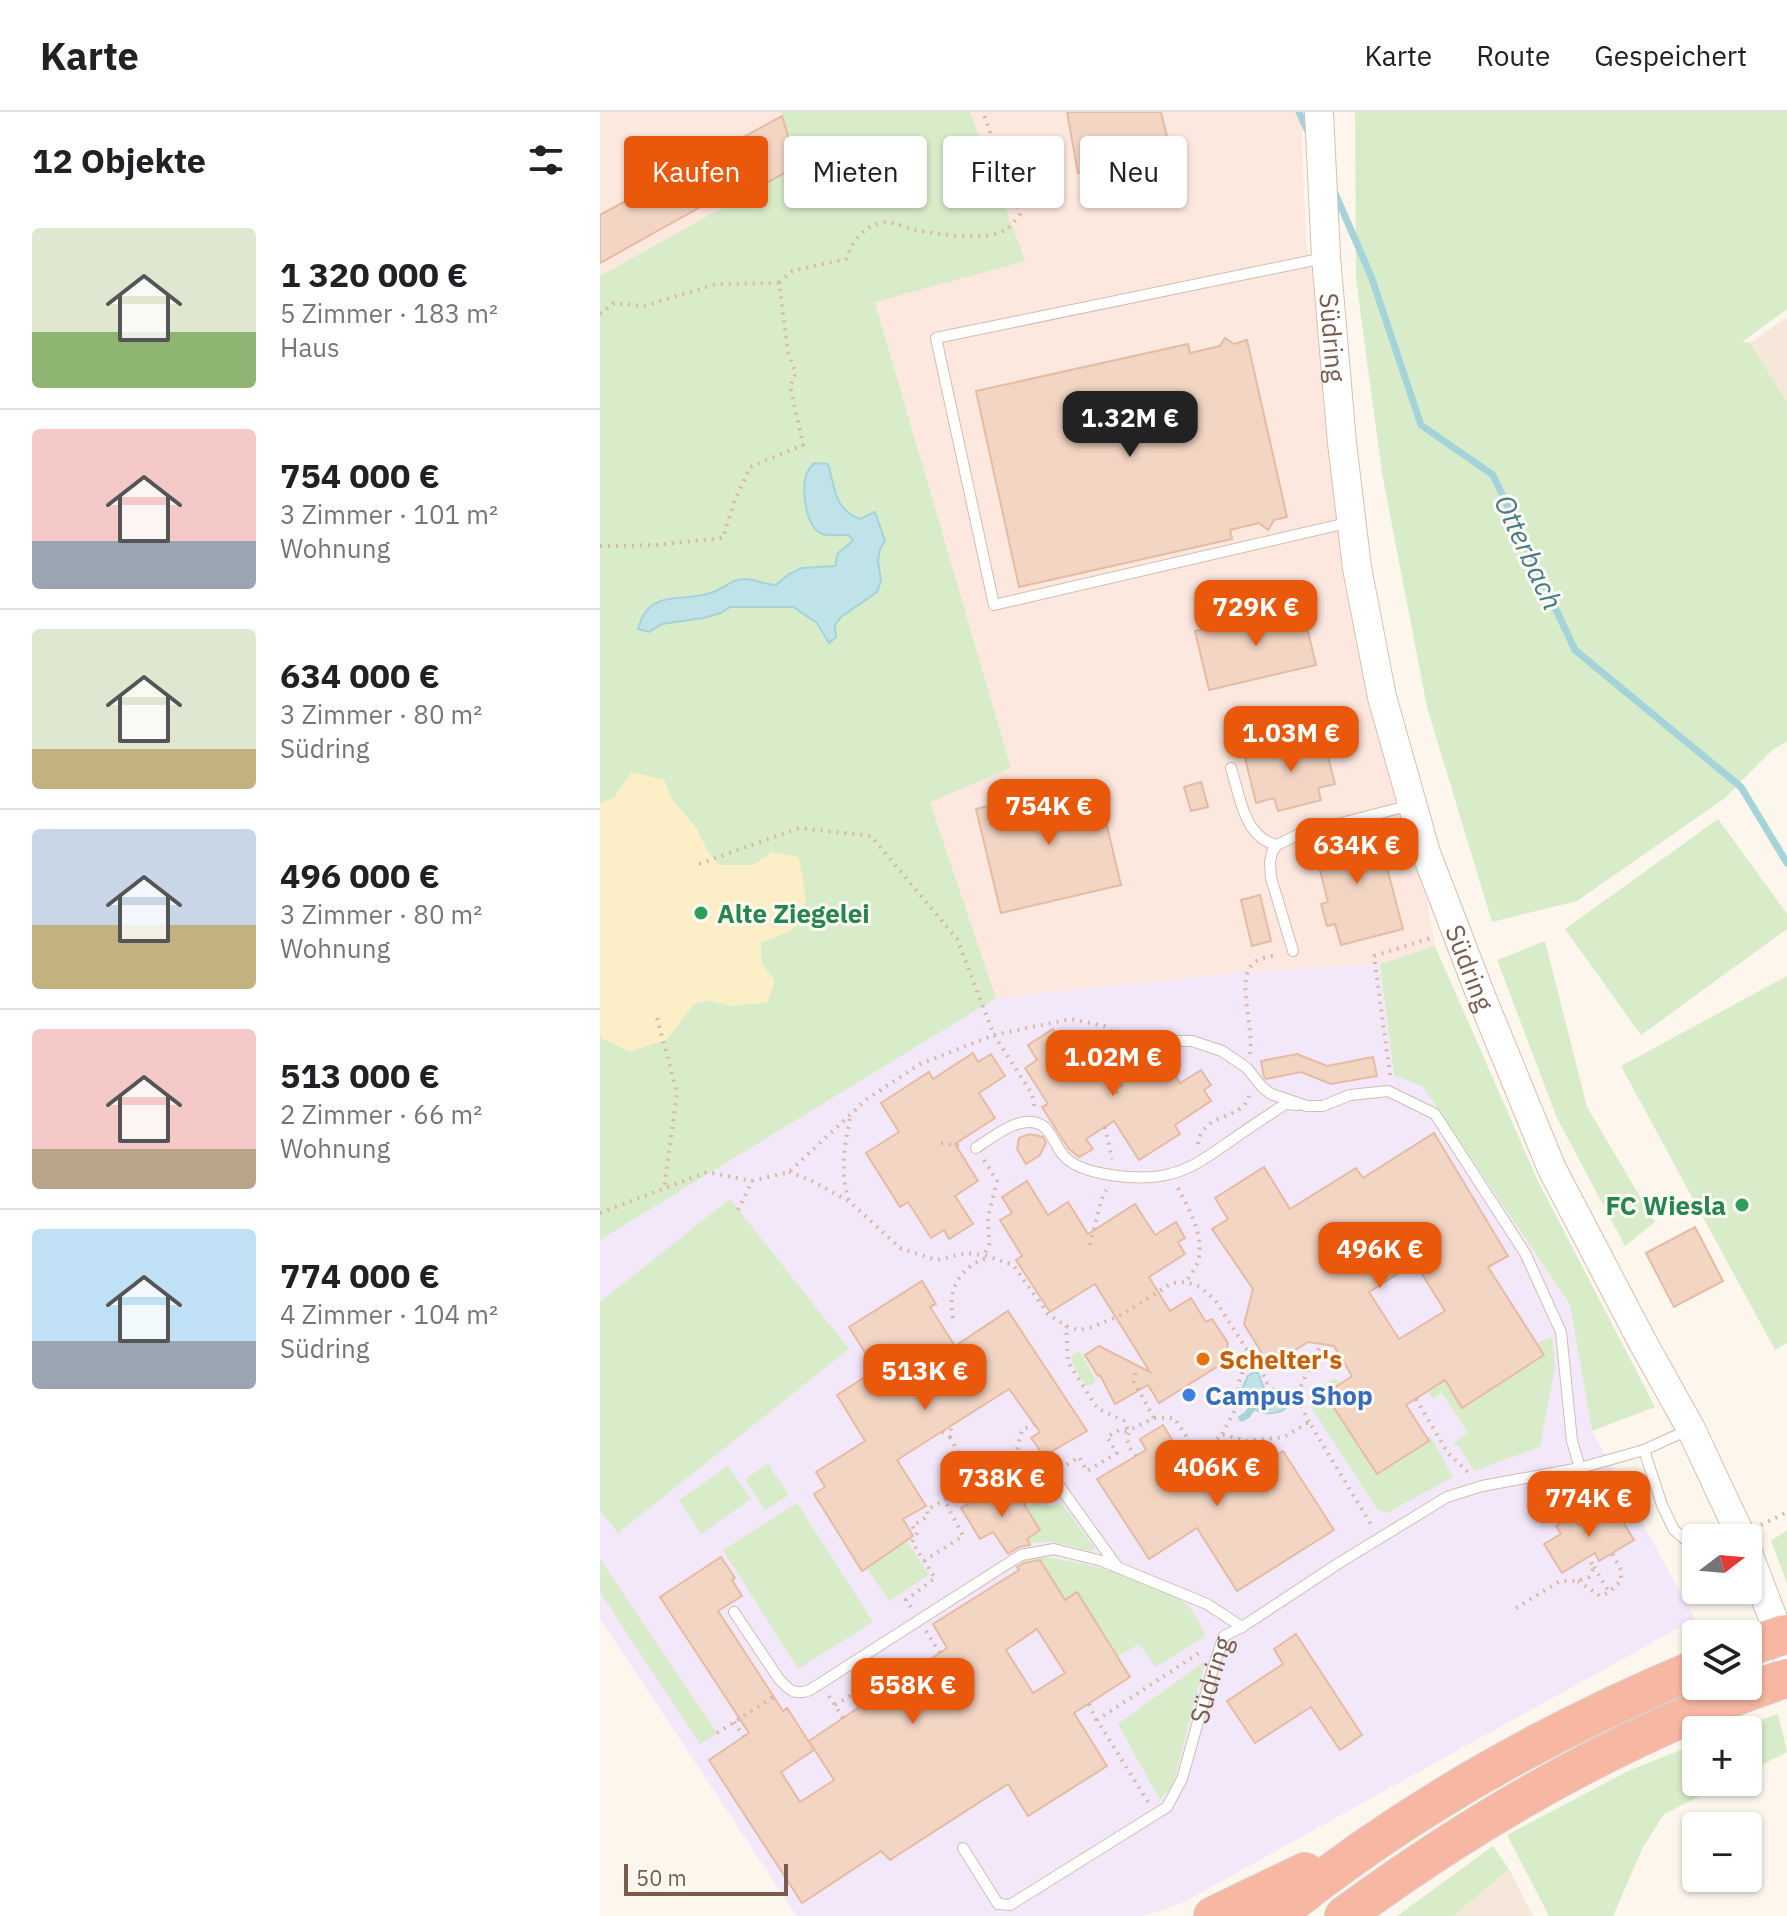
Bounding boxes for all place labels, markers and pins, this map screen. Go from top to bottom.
pin: 1.32M € [1056,391,1204,459]
pin: 729K € [1191,580,1321,648]
pin: 1.03M € [1217,706,1365,774]
pin: 754K € [984,779,1114,847]
pin: 634K € [1292,818,1422,886]
place label: Alte Ziegelei [717,896,870,930]
marker: Alte Ziegelei [692,904,710,922]
pin: 1.02M € [1039,1030,1187,1098]
place label: FC Wiesla [1605,1188,1726,1222]
marker: FC Wiesla [1733,1196,1751,1214]
pin: 496K € [1315,1222,1445,1290]
place label: Schelter's [1219,1342,1342,1376]
pin: 513K € [860,1344,990,1412]
marker: Schelter's [1194,1350,1212,1368]
place label: Campus Shop [1205,1378,1373,1412]
marker: Campus Shop [1180,1386,1198,1404]
pin: 406K € [1152,1440,1282,1508]
pin: 738K € [937,1451,1067,1519]
pin: 774K € [1524,1471,1654,1539]
pin: 558K € [848,1658,978,1726]

